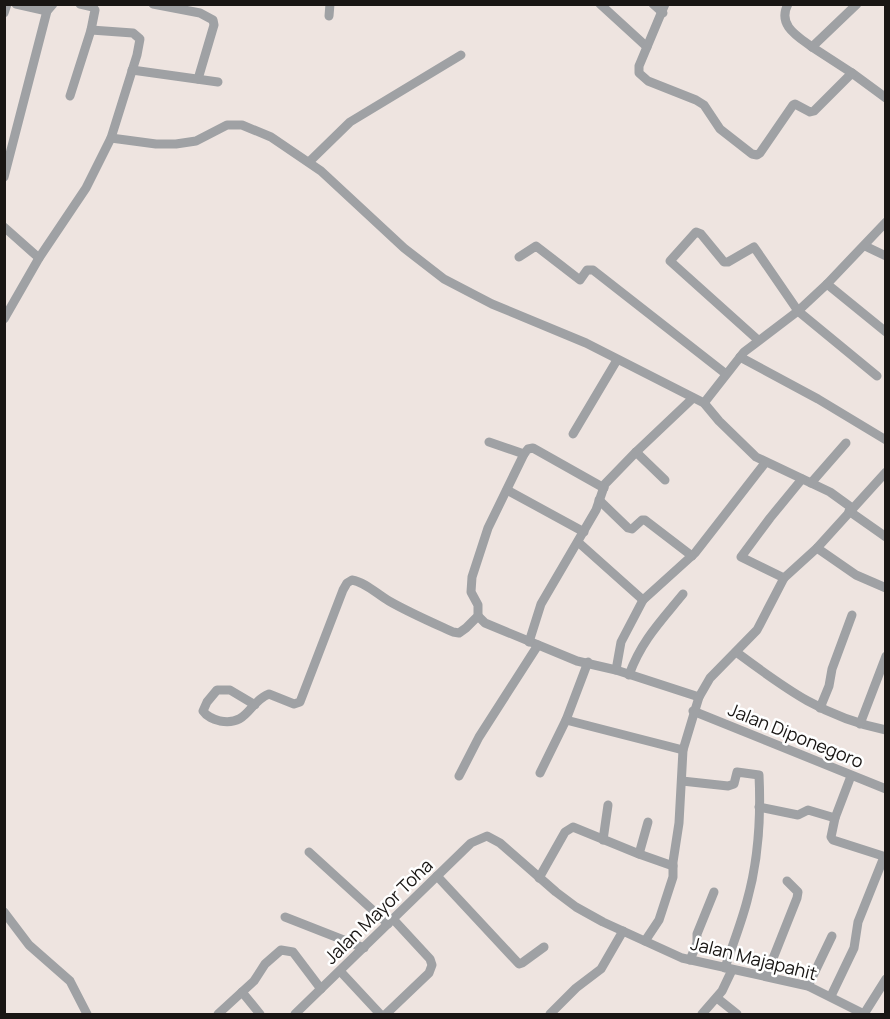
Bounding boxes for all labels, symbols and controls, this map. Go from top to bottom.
street label: Jalan Diponegoro [725,697,867,773]
street label: Jalan Mayor Toha [319,853,437,969]
street label: Jalan Majapahit [688,931,820,985]

